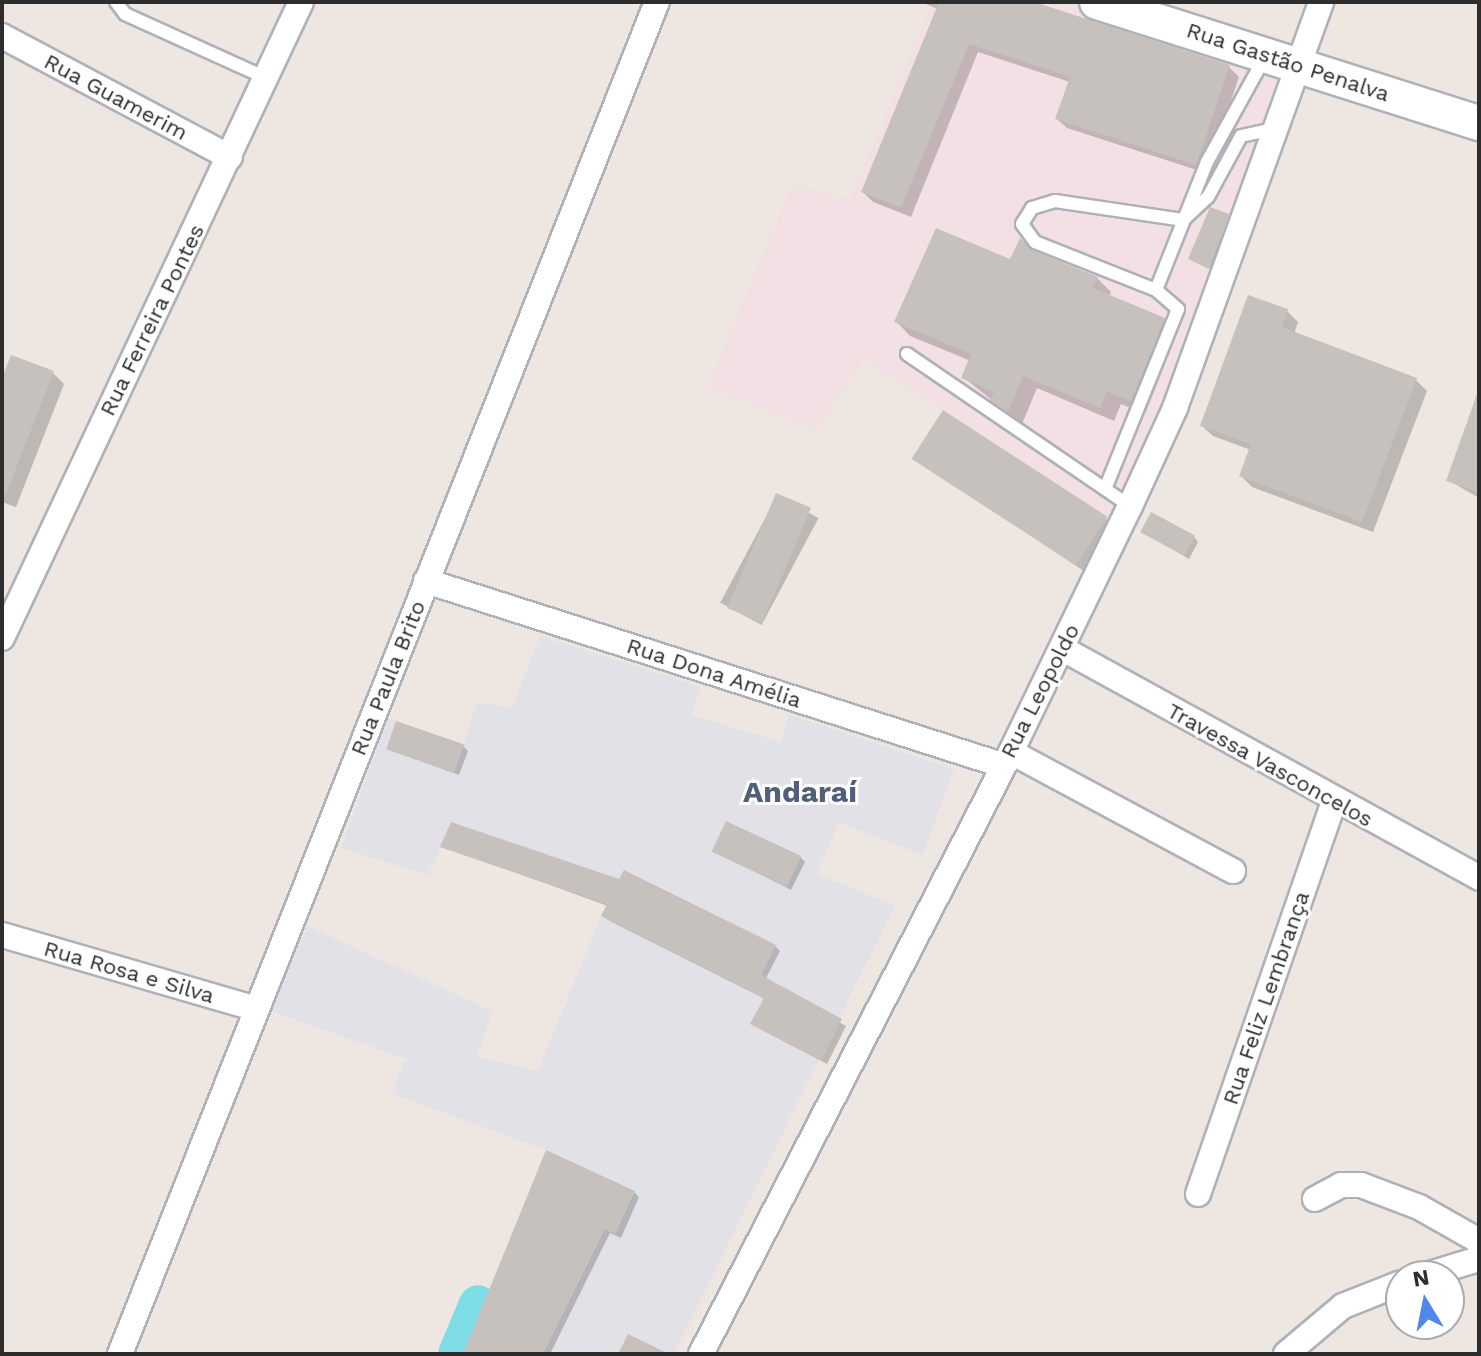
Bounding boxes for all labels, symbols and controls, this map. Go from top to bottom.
street label: Rua Gastão Penalva [1183,17,1393,107]
street label: Rua Guamerim [39,48,193,146]
street label: Rua Ferreira Pontes [94,219,210,421]
street label: Rua Paula Brito [345,596,431,760]
street label: Rua Leopoldo [995,619,1085,763]
street label: Rua Dona Amélia [623,632,805,714]
street label: Travessa Vasconcelos [1162,697,1378,833]
district label: Andaraí [743,774,857,810]
street label: Rua Feliz Lembrança [1217,888,1315,1108]
street label: Rua Rosa e Silva [40,935,218,1009]
north arrow [1385,1260,1465,1340]
text: N [1411,1264,1431,1292]

